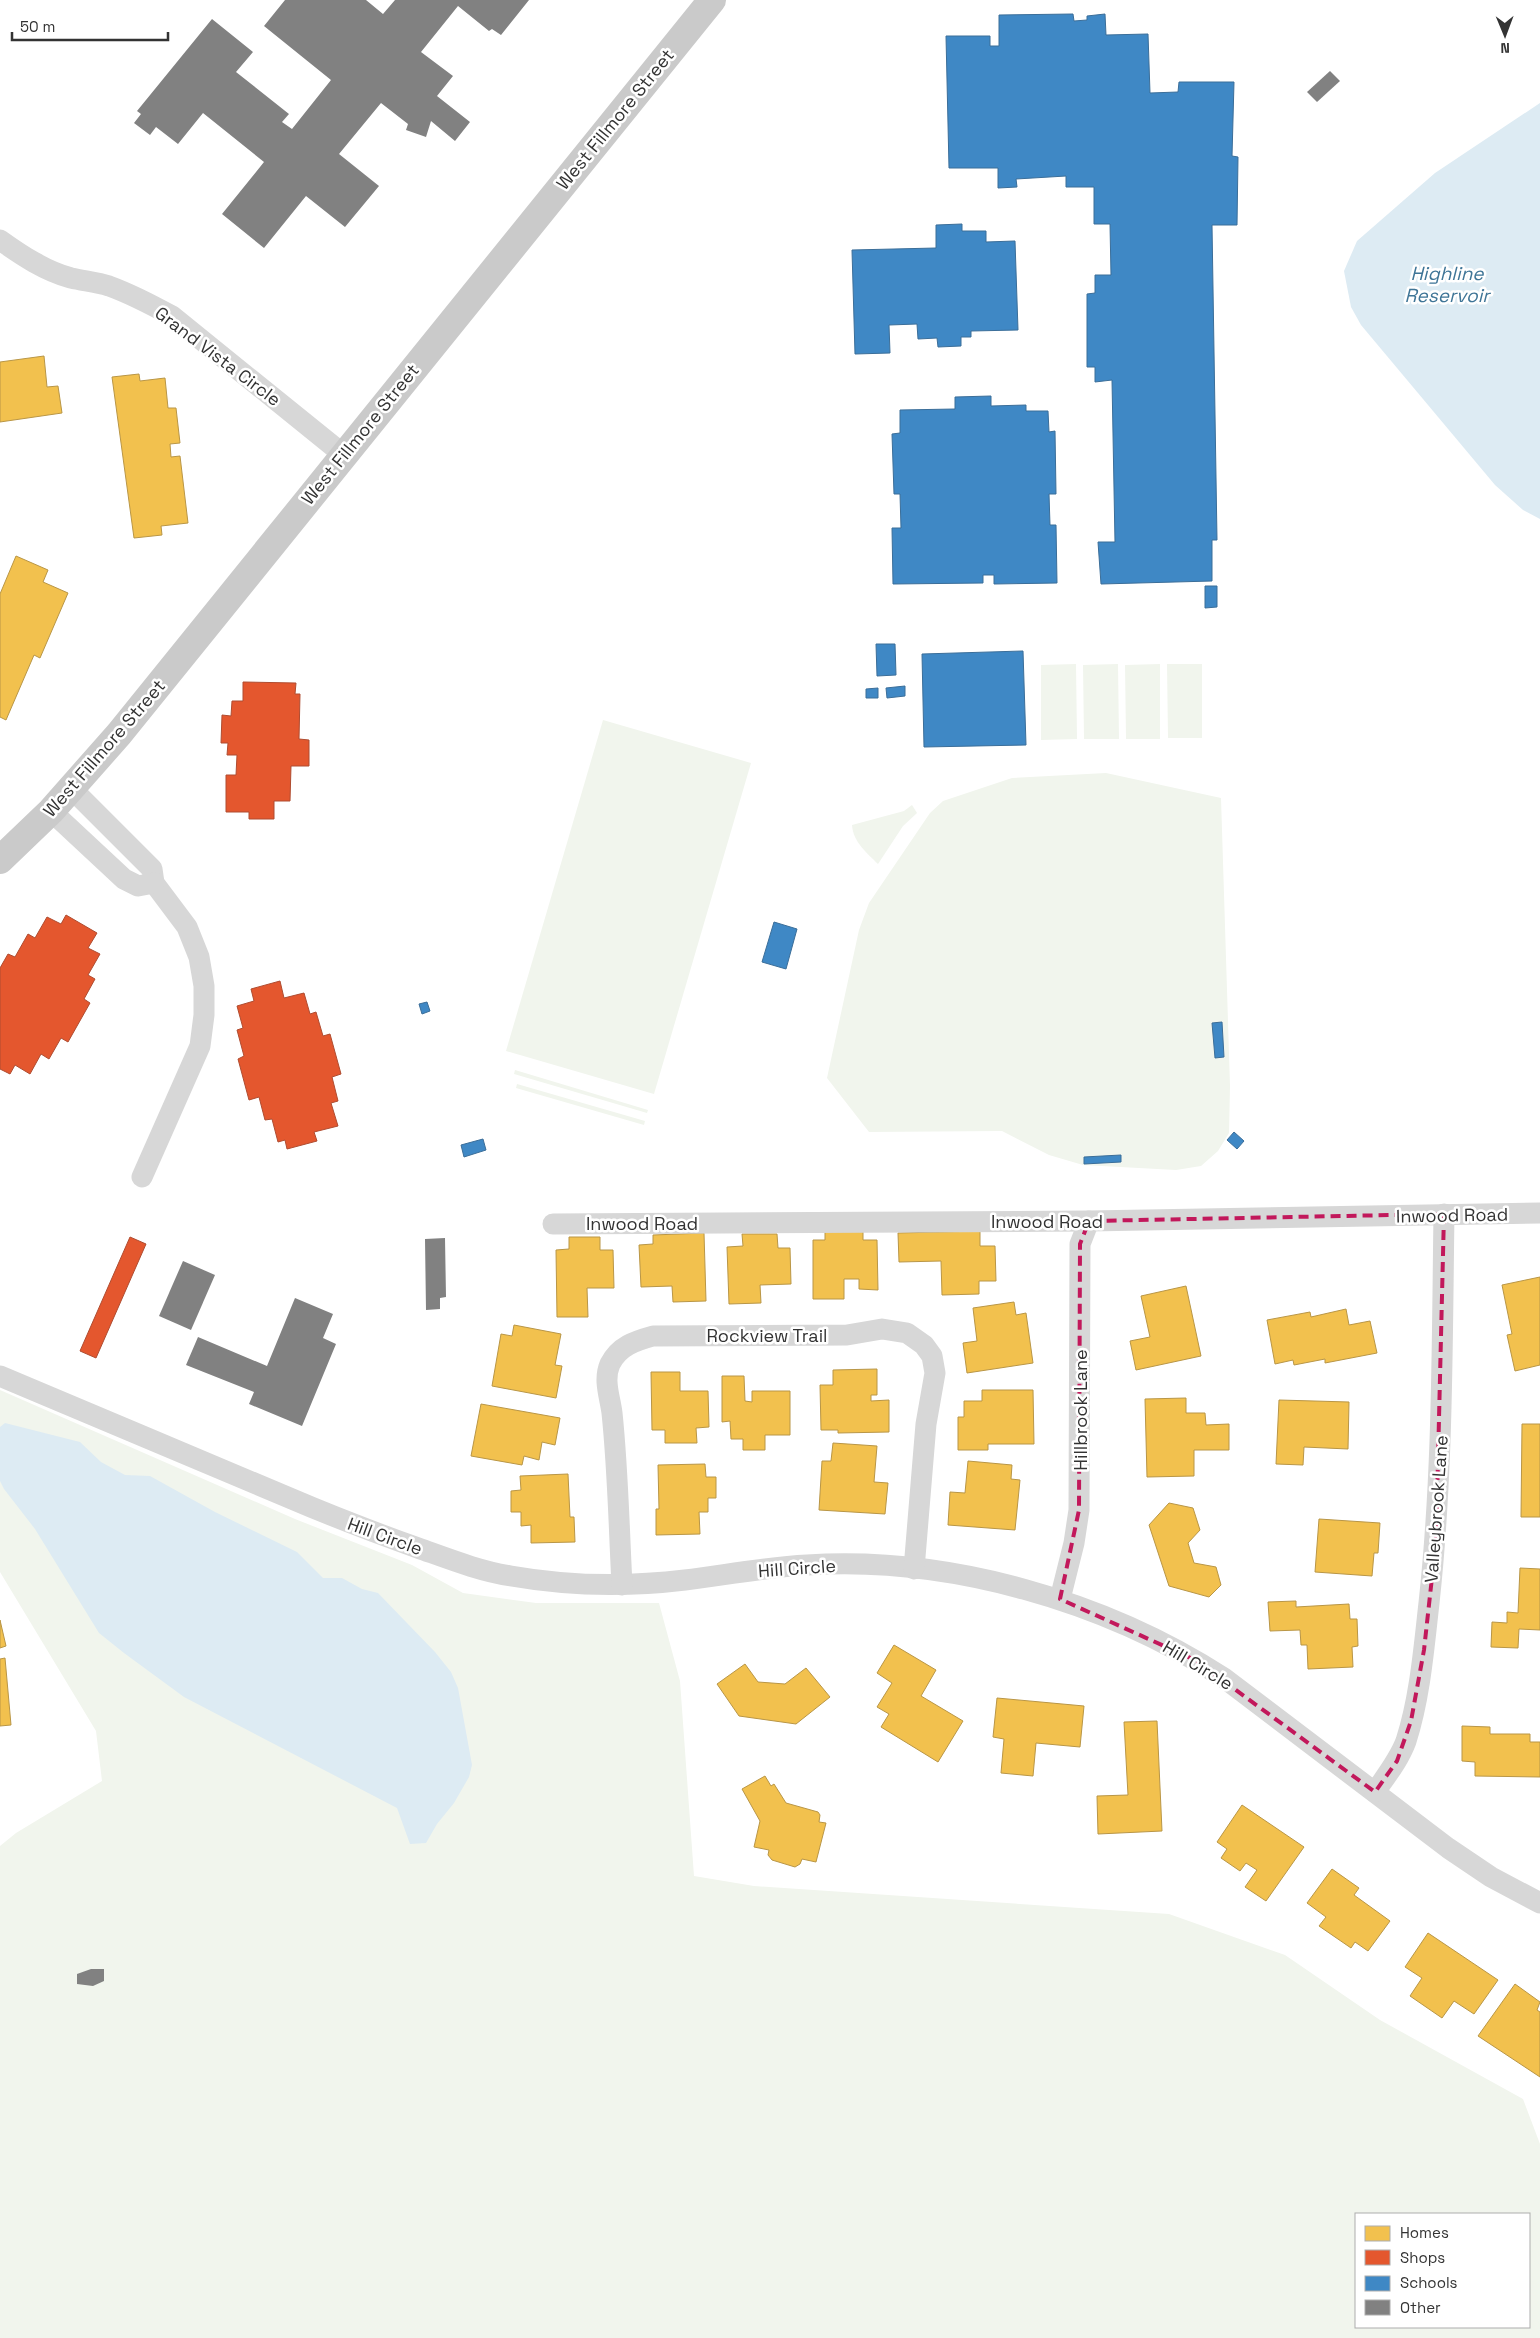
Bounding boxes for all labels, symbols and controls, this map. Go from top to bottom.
scale bar [12,10,169,42]
north arrow [1480,10,1530,60]
text: 50 m [20,17,55,36]
text: N [1500,39,1510,57]
street label: West Fillmore Street [551,44,679,194]
water label: Highline Reservoir [1404,261,1491,308]
street label: Grand Vista Circle [150,301,286,411]
street label: West Fillmore Street [296,359,424,509]
street label: West Fillmore Street [38,675,170,821]
street label: Inwood Road [1396,1203,1508,1227]
street label: Inwood Road [991,1210,1103,1233]
street label: Inwood Road [586,1212,698,1235]
street label: Rockview Trail [707,1324,827,1347]
street label: Hillbrook Lane [1069,1349,1092,1471]
street label: Valleybrook Lane [1419,1434,1453,1584]
street label: Hill Circle [344,1512,426,1560]
street label: Hill Circle [757,1554,837,1582]
street label: Hill Circle [1159,1635,1237,1695]
legend [1355,2213,1530,2328]
text: Homes [1400,2223,1449,2242]
text: Shops [1400,2248,1445,2267]
text: Schools [1400,2273,1458,2292]
text: Other [1400,2298,1441,2317]

